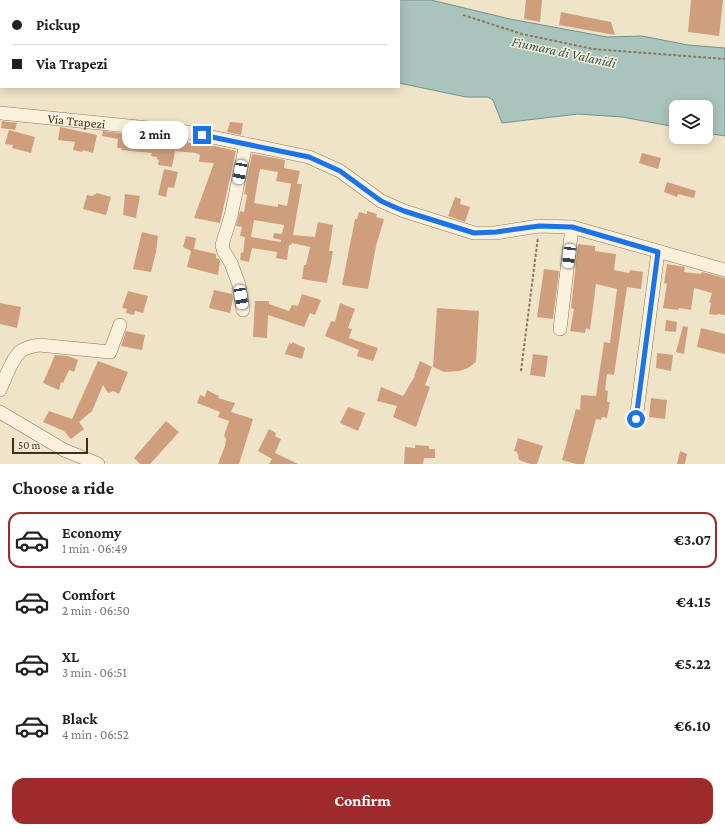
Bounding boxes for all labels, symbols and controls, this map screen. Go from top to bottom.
text: Pickup [36,17,80,33]
water label: Fiumara di Valanidi [510,33,618,71]
text: Via Trapezi [36,56,108,72]
map controls [669,100,713,144]
button: layers [669,100,713,144]
street label: Via Trapezi [47,110,107,131]
callout: 2 min [122,121,188,149]
route end [193,126,211,144]
text: 2 min [139,127,171,142]
car [232,159,248,185]
car [562,243,576,269]
car [233,284,249,310]
route start [627,410,645,428]
scale bar [12,436,88,455]
text: 50 m [18,439,40,451]
text: Choose a ride [12,478,114,498]
icon: car [14,522,50,558]
text: Economy [62,525,121,541]
text: €3.07 [674,532,711,548]
text: 1 min · 06:49 [62,541,128,556]
icon: car [14,584,50,620]
text: Comfort [62,587,116,603]
text: €4.15 [676,594,711,610]
text: 2 min · 06:50 [62,603,130,618]
icon: car [14,646,50,682]
text: XL [62,649,79,665]
text: €5.22 [675,656,711,672]
text: 3 min · 06:51 [62,665,127,680]
icon: car [14,708,50,744]
text: Black [62,711,97,727]
text: €6.10 [674,718,711,734]
text: 4 min · 06:52 [62,727,129,742]
button: Confirm [12,778,713,824]

